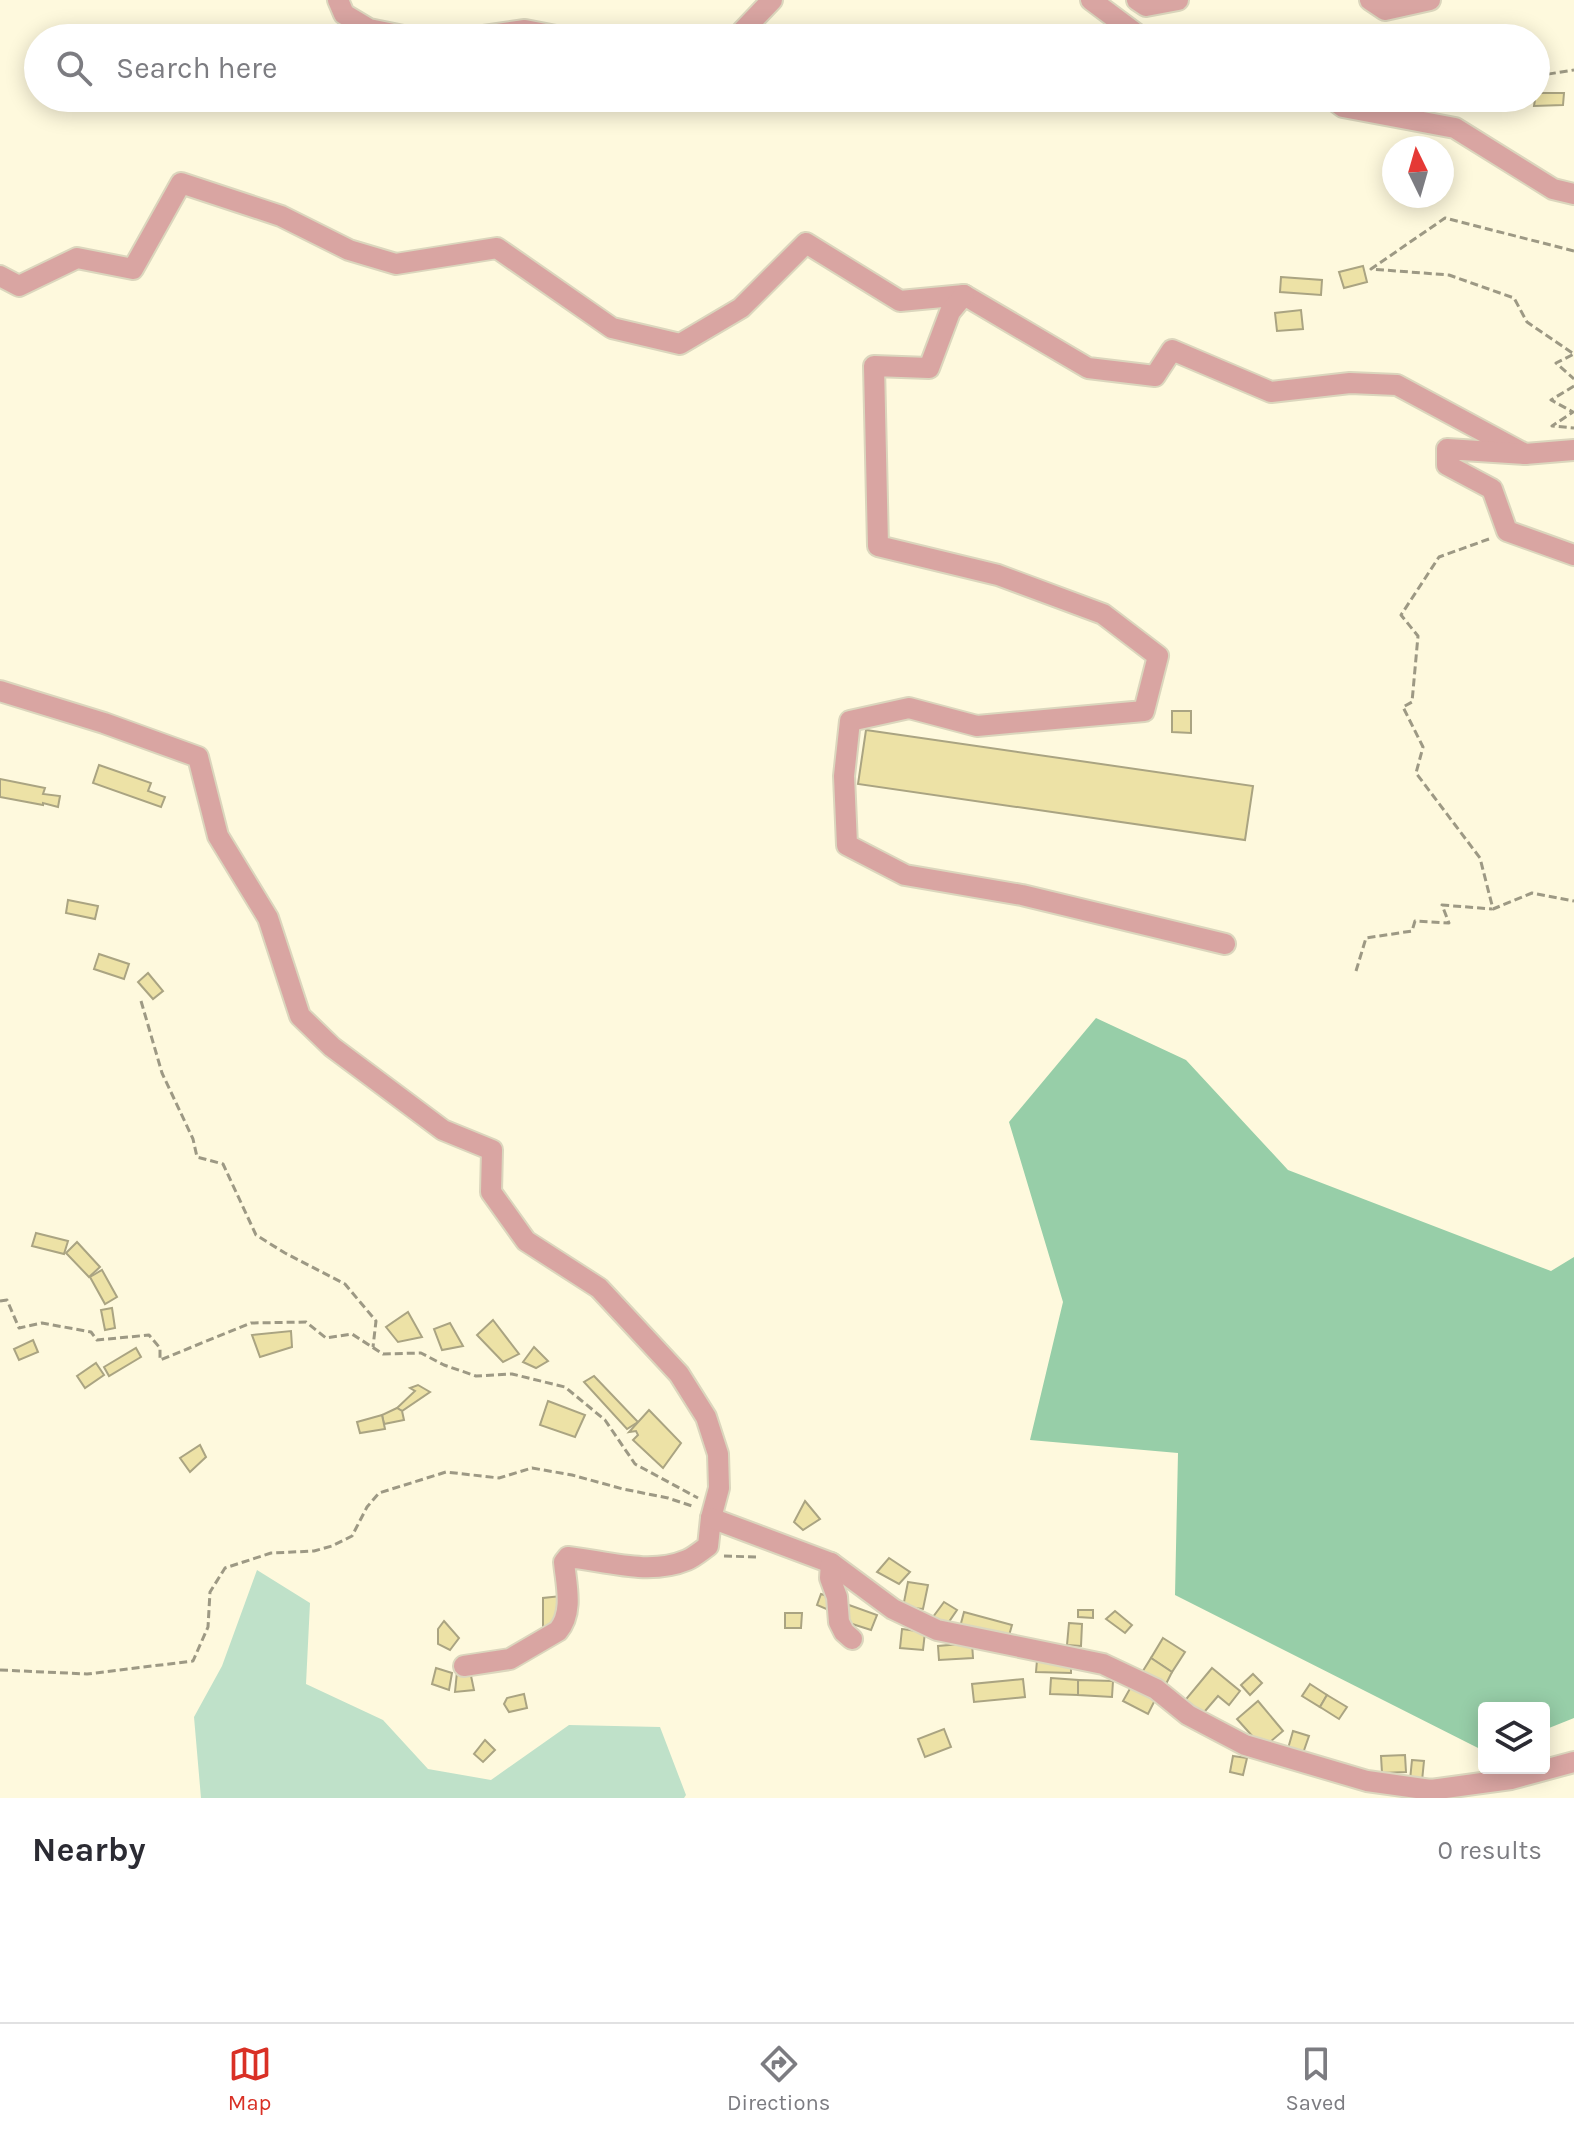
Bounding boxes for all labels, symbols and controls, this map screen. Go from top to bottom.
search box [24,24,1550,112]
icon: search [52,46,96,90]
text: Search here [116,50,277,86]
north arrow [1382,136,1454,208]
map controls [1478,1702,1550,1774]
button: layers [1478,1702,1550,1774]
text: Nearby [32,1830,146,1870]
text: 0 results [1438,1835,1542,1866]
tab: Map [228,2042,272,2116]
tab: Directions [727,2042,830,2116]
tab: Saved [1286,2042,1346,2116]

